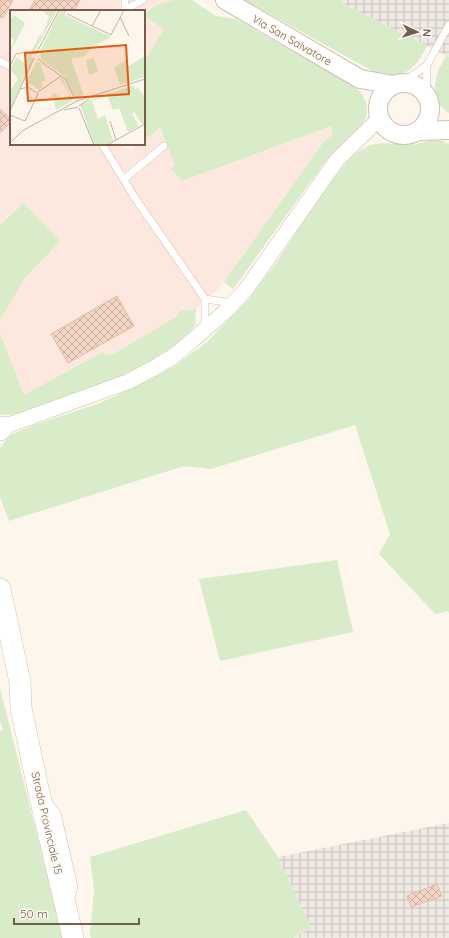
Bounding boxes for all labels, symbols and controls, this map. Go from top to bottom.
inset map [10,10,145,145]
street label: Via San Salvatore [250,12,334,68]
north arrow [397,12,437,52]
text: N [420,28,434,37]
street label: Strada Provinciale 15 [28,770,66,876]
scale bar [14,900,139,926]
text: 50 m [20,906,48,921]

